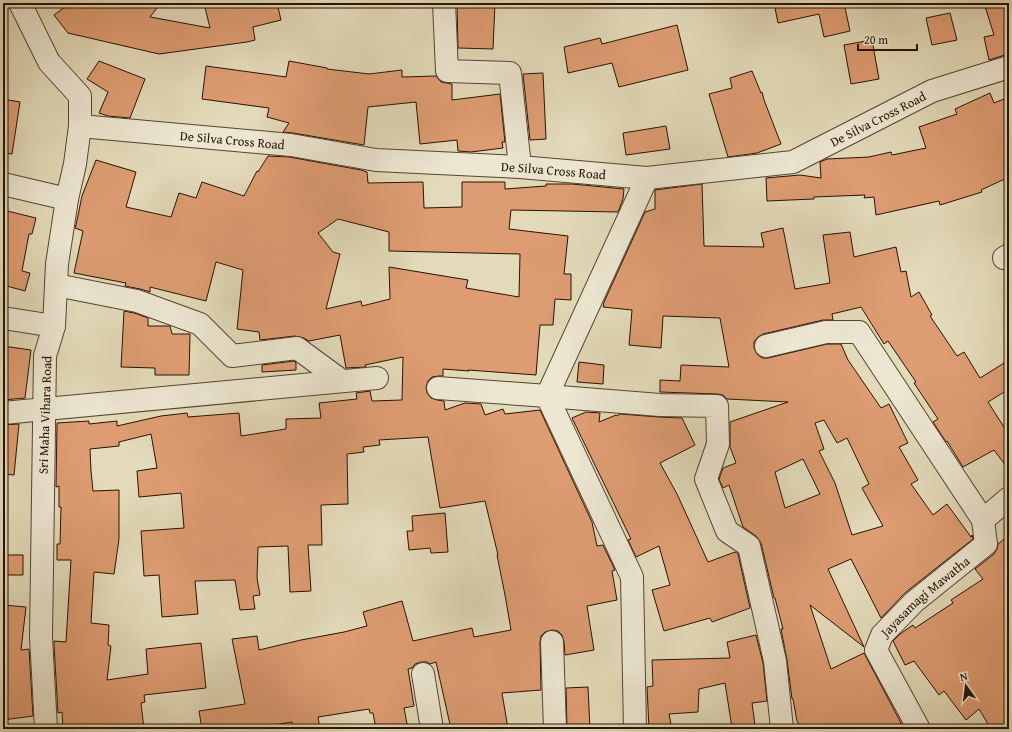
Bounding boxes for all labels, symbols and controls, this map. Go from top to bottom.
scale bar [858,26,917,52]
text: 20 m [864,31,888,48]
street label: De Silva Cross Road [827,86,929,151]
street label: De Silva Cross Road [179,126,286,154]
street label: De Silva Cross Road [501,157,607,184]
street label: Sri Maha Vihara Road [33,355,57,474]
street label: Jayasamagi Mawatha [875,551,974,642]
north arrow [946,666,986,706]
text: N [958,667,970,685]

